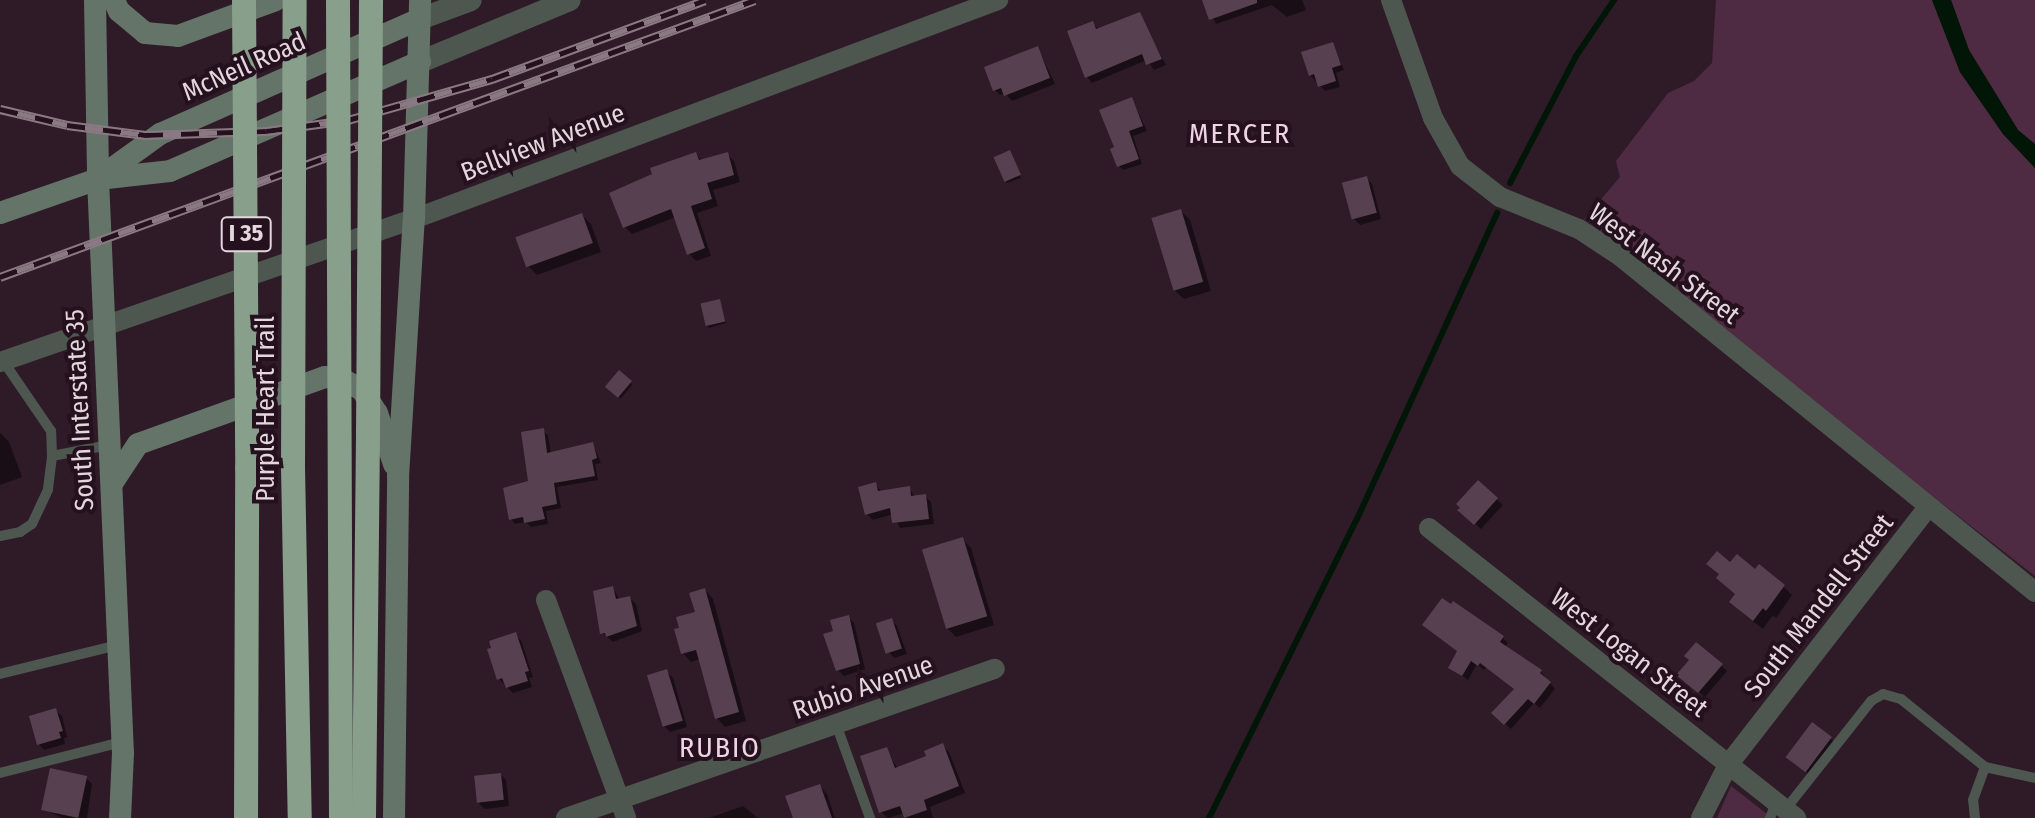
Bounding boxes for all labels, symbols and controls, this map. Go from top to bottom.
street label: McNeil Road [178,26,310,108]
street label: Bellview Avenue [457,97,629,189]
district label: MERCER [1189,117,1291,151]
street label: West Nash Street [1582,197,1746,331]
road number: I 35 [220,214,272,254]
street label: South Interstate 35 [59,309,101,511]
street label: Purple Heart Trail [250,316,282,502]
street label: South Mandell Street [1738,508,1900,704]
street label: West Logan Street [1544,582,1714,724]
street label: Rubio Avenue [789,649,937,727]
district label: RUBIO [679,731,761,765]

